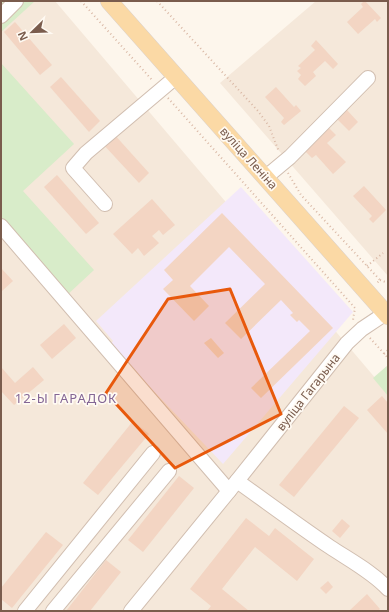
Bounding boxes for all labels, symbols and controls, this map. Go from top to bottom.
north arrow [12,12,52,52]
text: N [14,29,31,43]
street label: вуліца Леніна [216,123,282,193]
street label: вуліца Гагарына [272,350,344,434]
district label: 12-Ы ГАРАДОК [15,389,117,407]

